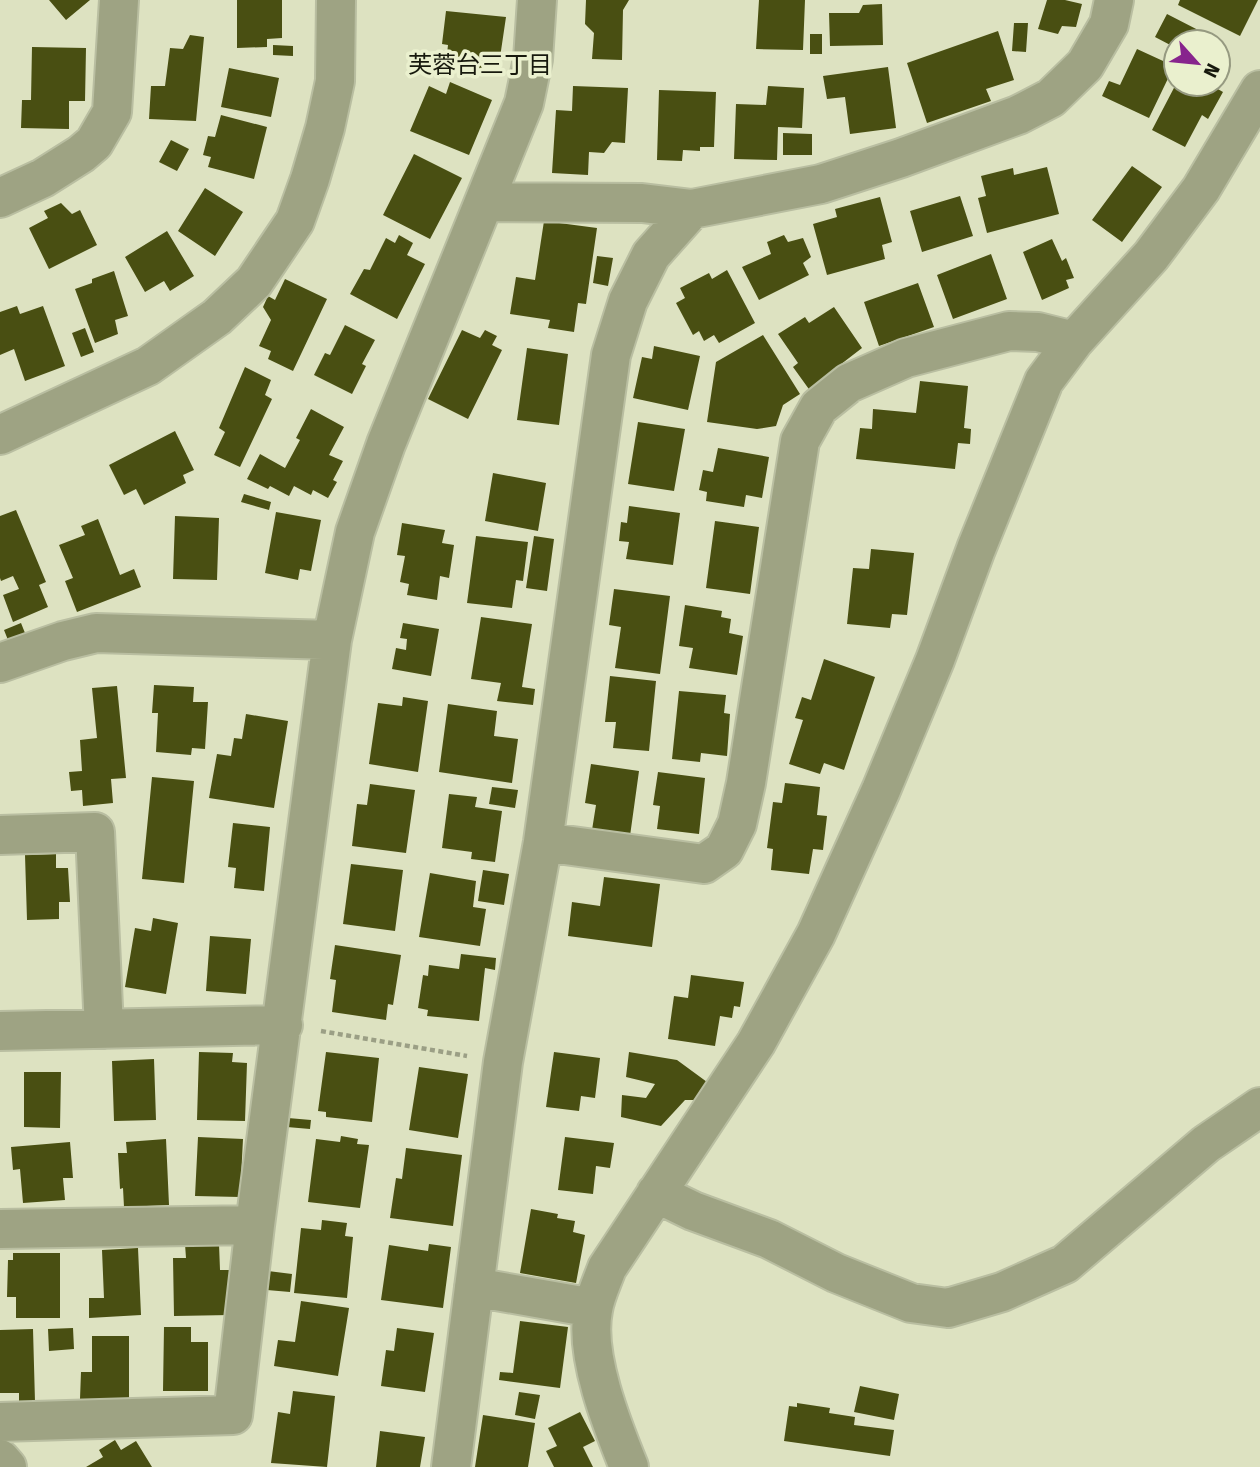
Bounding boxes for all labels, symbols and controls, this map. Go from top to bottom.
north arrow [1162,28,1232,98]
district label: 芙蓉台三丁目 [408,51,552,79]
text: N [1199,60,1225,81]

